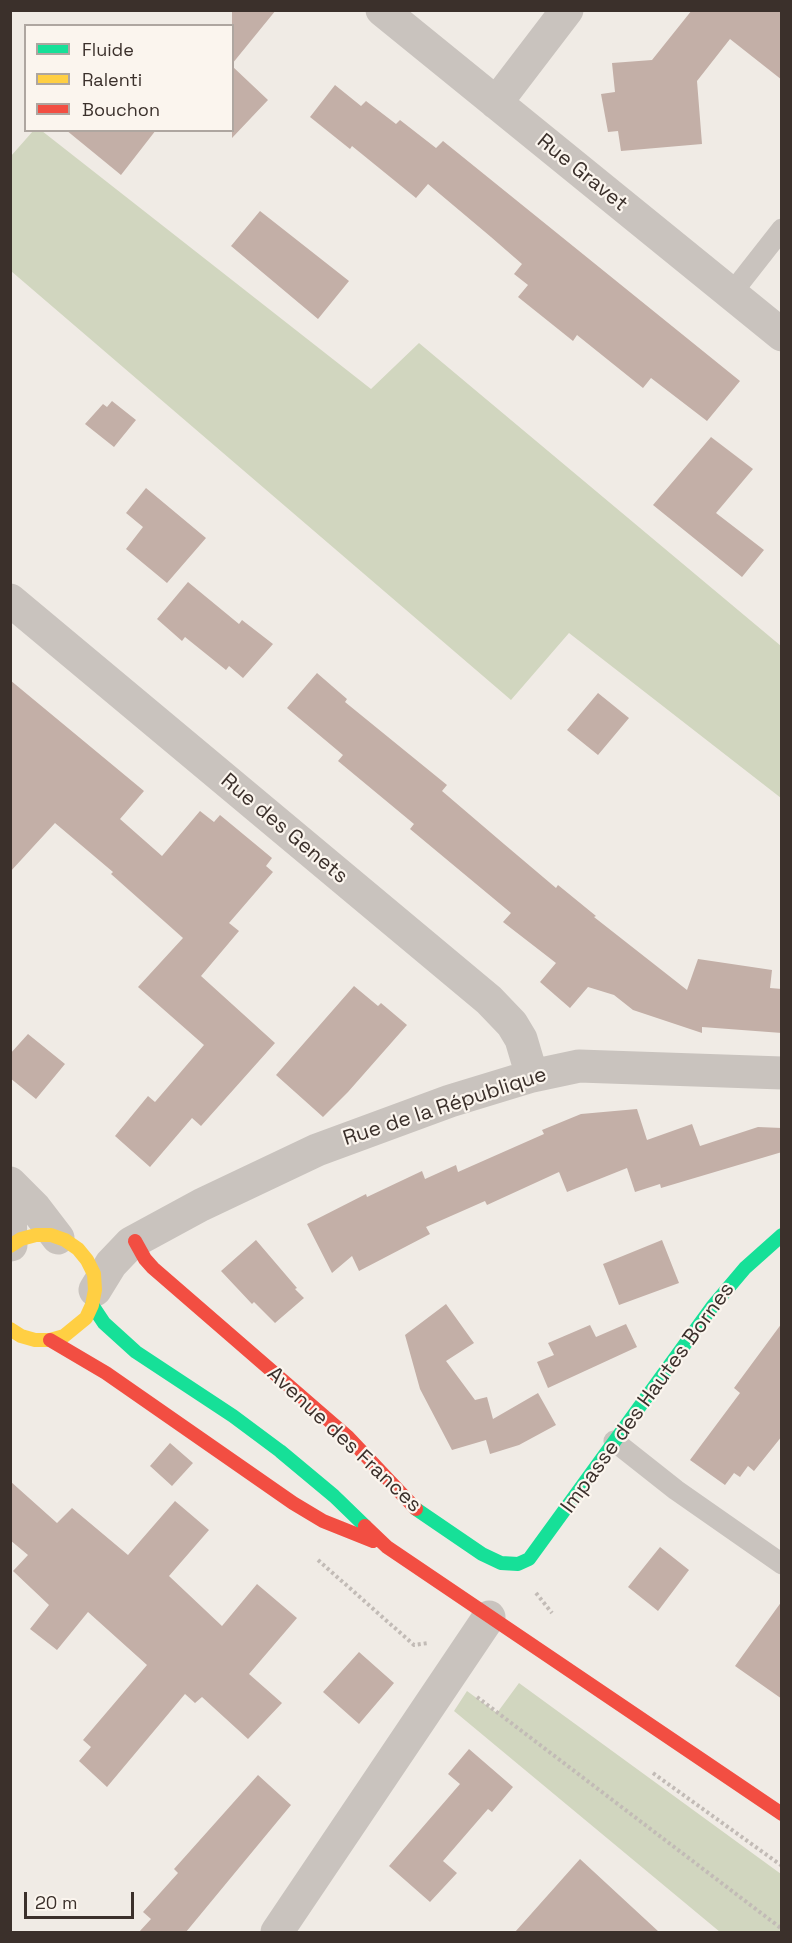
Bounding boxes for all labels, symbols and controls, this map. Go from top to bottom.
legend [24,24,234,132]
text: Fluide [82,38,134,61]
text: Ralenti [82,68,142,91]
text: Bouchon [82,98,160,121]
street label: Rue Gravet [532,129,632,217]
street label: Rue des Genets [215,768,353,890]
street label: Rue de la République [340,1062,550,1152]
street label: Impasse des Hautes Bornes [556,1278,740,1518]
street label: Avenue des Frances [262,1362,426,1518]
scale bar [27,1880,136,1918]
text: 20 m [35,1891,78,1914]

